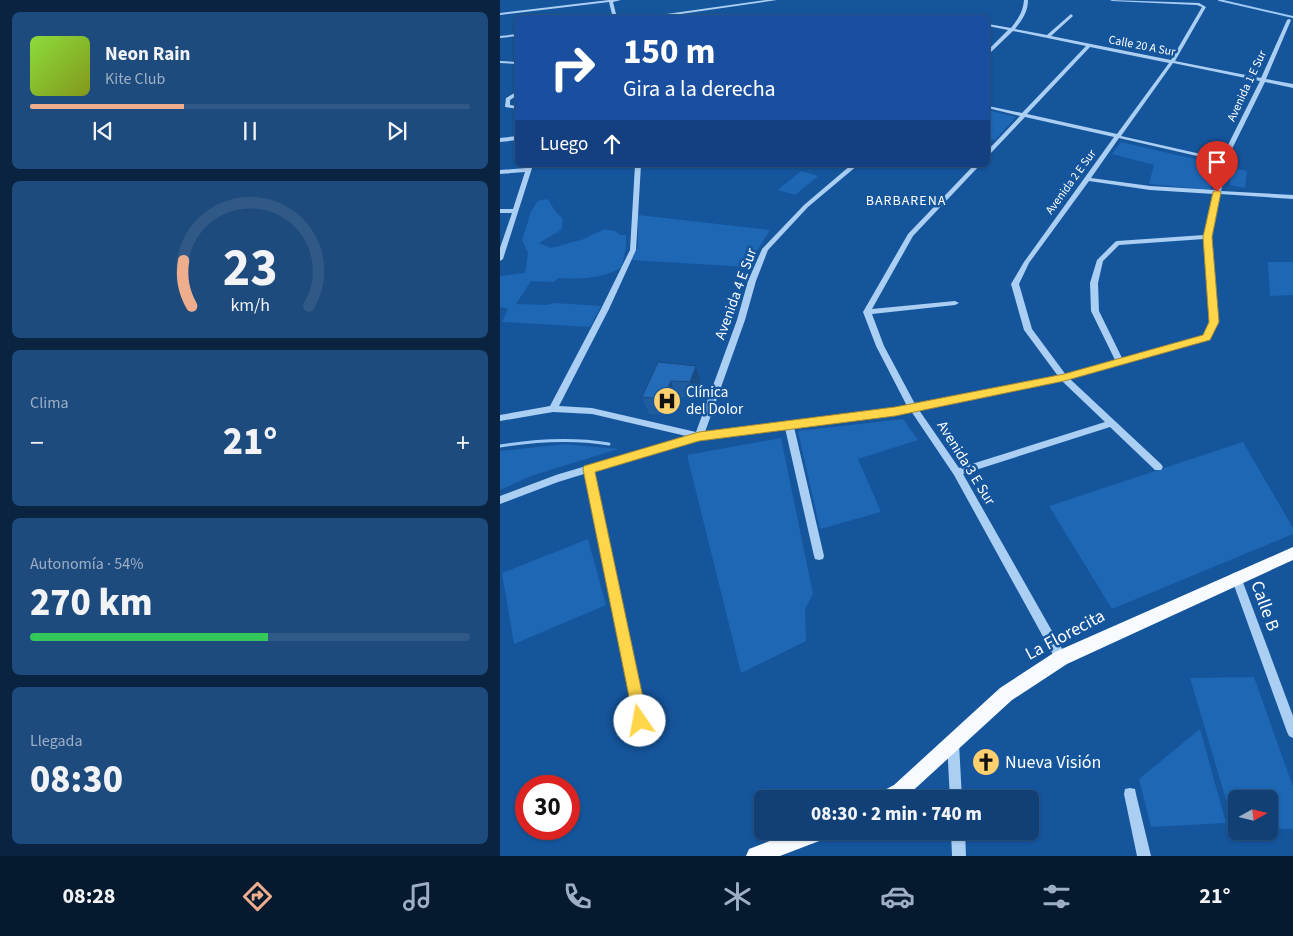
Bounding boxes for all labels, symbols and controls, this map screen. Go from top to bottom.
text: 150 m [623,27,715,77]
street label: Calle 20 A Sur [1107,31,1178,61]
icon: right [540,35,605,100]
text: Neon Rain [105,41,190,68]
street label: Avenida 1 E Sur [1223,47,1271,124]
text: Kite Club [105,68,165,90]
text: Gira a la derecha [623,73,776,105]
icon: previous [89,117,117,145]
icon: pause [236,117,264,145]
icon: next [383,117,411,145]
icon: ahead [598,130,626,158]
text: Luego [540,131,588,158]
pin [1196,141,1238,192]
street label: Avenida 2 E Sur [1042,145,1101,218]
icon: arrive [1203,148,1231,176]
district label: BARBARENA [866,191,946,211]
text: 23 [223,232,277,306]
street label: Avenida 4 E Sur [710,245,763,343]
text: km/h [230,293,270,318]
place label: Clínica del Dolor [686,382,744,420]
hospital icon: Clínica del Dolor [652,386,682,416]
text: Clima [30,392,68,414]
text: 21° [223,415,277,469]
street label: Avenida 3 E Sur [932,417,1001,510]
text: − [30,423,44,463]
text: + [456,423,470,463]
text: Autonomía · 54% [30,553,143,575]
text: 270 km [30,576,152,630]
street label: Calle B [1244,577,1286,635]
street label: La Florecita [1021,604,1109,666]
position arrow [613,694,665,746]
text: Llegada [30,730,82,752]
church icon: Nueva Visión [971,747,1001,777]
place label: Nueva Visión [1005,750,1101,775]
text: 08:30 [30,753,123,807]
speed limit sign: 30 [515,775,580,840]
north arrow [1228,790,1278,840]
map controls [1228,790,1278,840]
text: 08:30 · 2 min · 740 m [811,801,982,828]
icon: directions [240,879,275,914]
icon: music [400,879,435,914]
icon: phone [560,879,595,914]
icon: climate [720,879,755,914]
icon: car [880,879,915,914]
icon: filters [1039,879,1074,914]
text: 08:28 [62,880,115,912]
text: 21° [1199,880,1231,912]

